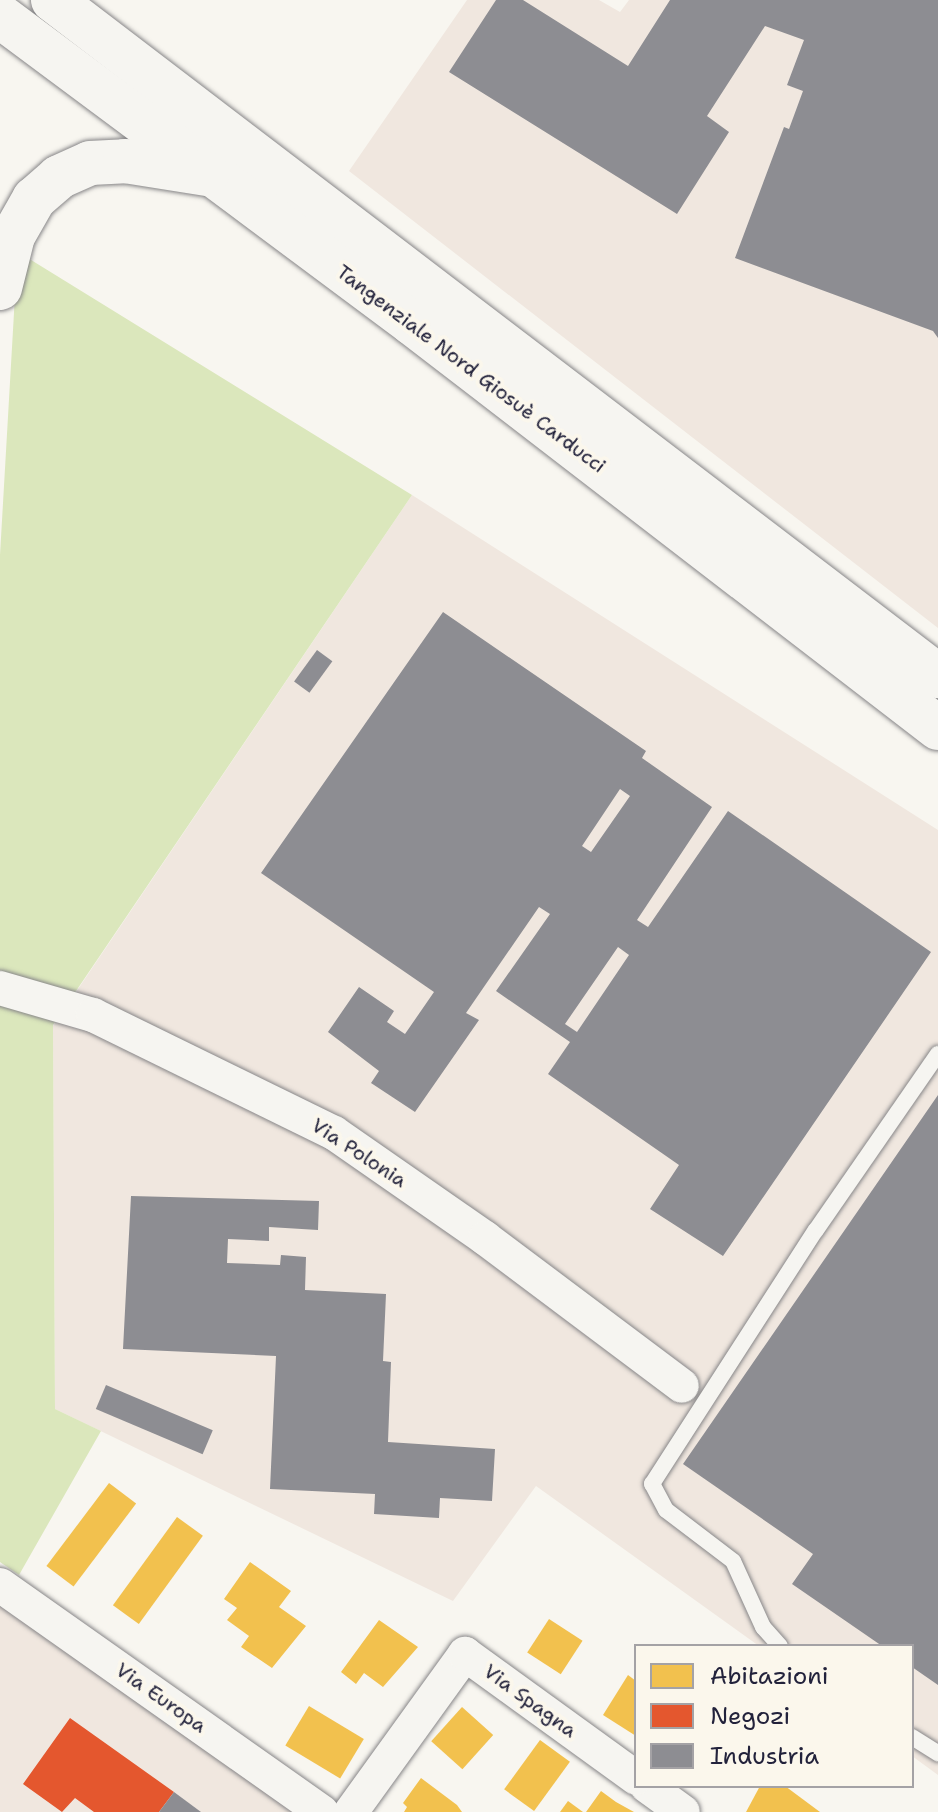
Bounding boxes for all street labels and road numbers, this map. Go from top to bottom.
street label: Tangenziale Nord Giosuè Carducci [332,260,610,478]
street label: Via Polonia [307,1113,411,1193]
street label: Via Europa [111,1658,211,1738]
street label: Via Spagna [479,1659,581,1743]

